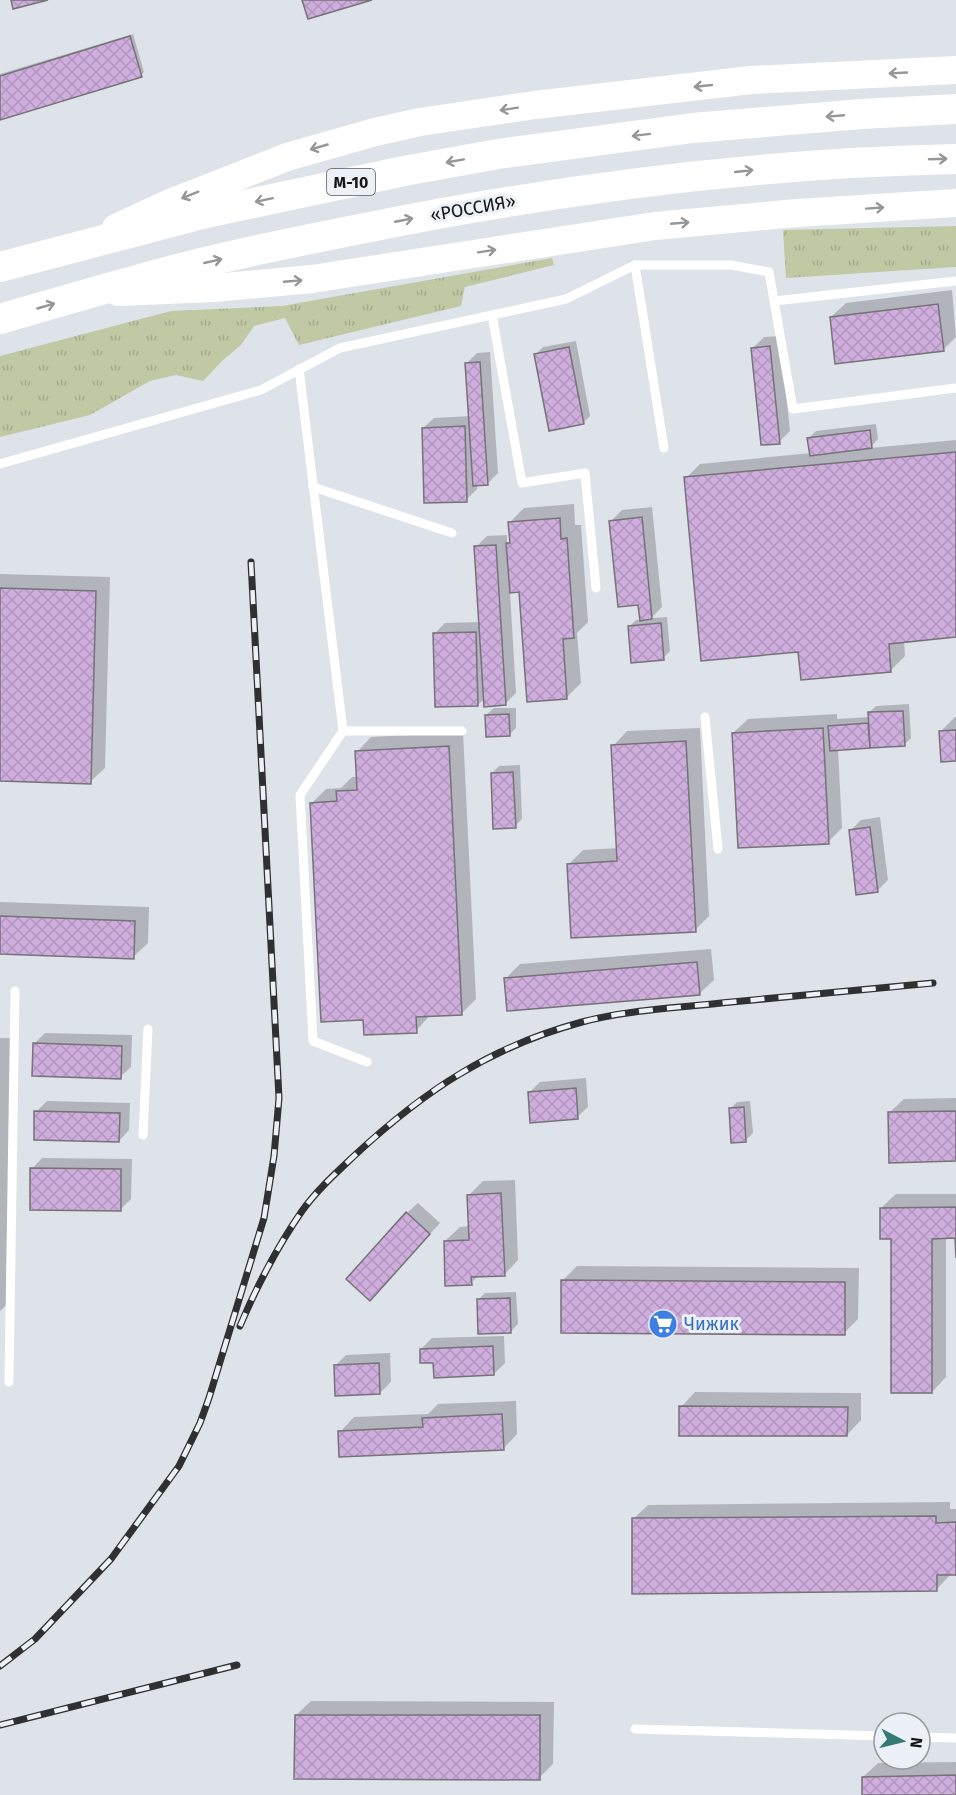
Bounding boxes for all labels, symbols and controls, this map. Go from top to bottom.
one-way arrow [888,68,908,79]
one-way arrow [694,80,713,91]
one-way arrow [500,103,520,114]
one-way arrow [825,111,845,122]
one-way arrow [631,129,651,140]
one-way arrow [309,142,328,153]
one-way arrow [928,154,948,165]
one-way arrow [445,156,465,167]
one-way arrow [733,166,753,177]
road number: М-10 [327,169,375,195]
one-way arrow [182,190,200,201]
street label: «РОССИЯ» [429,190,517,226]
one-way arrow [254,195,273,207]
one-way arrow [864,202,884,213]
one-way arrow [394,214,413,225]
one-way arrow [670,217,690,228]
one-way arrow [477,245,497,256]
one-way arrow [203,255,223,266]
one-way arrow [283,275,303,286]
one-way arrow [36,299,55,311]
supermarket icon: Чижик [647,1308,679,1340]
place label: Чижик [684,1313,740,1335]
north arrow [872,1711,932,1771]
text: N [906,1736,926,1749]

